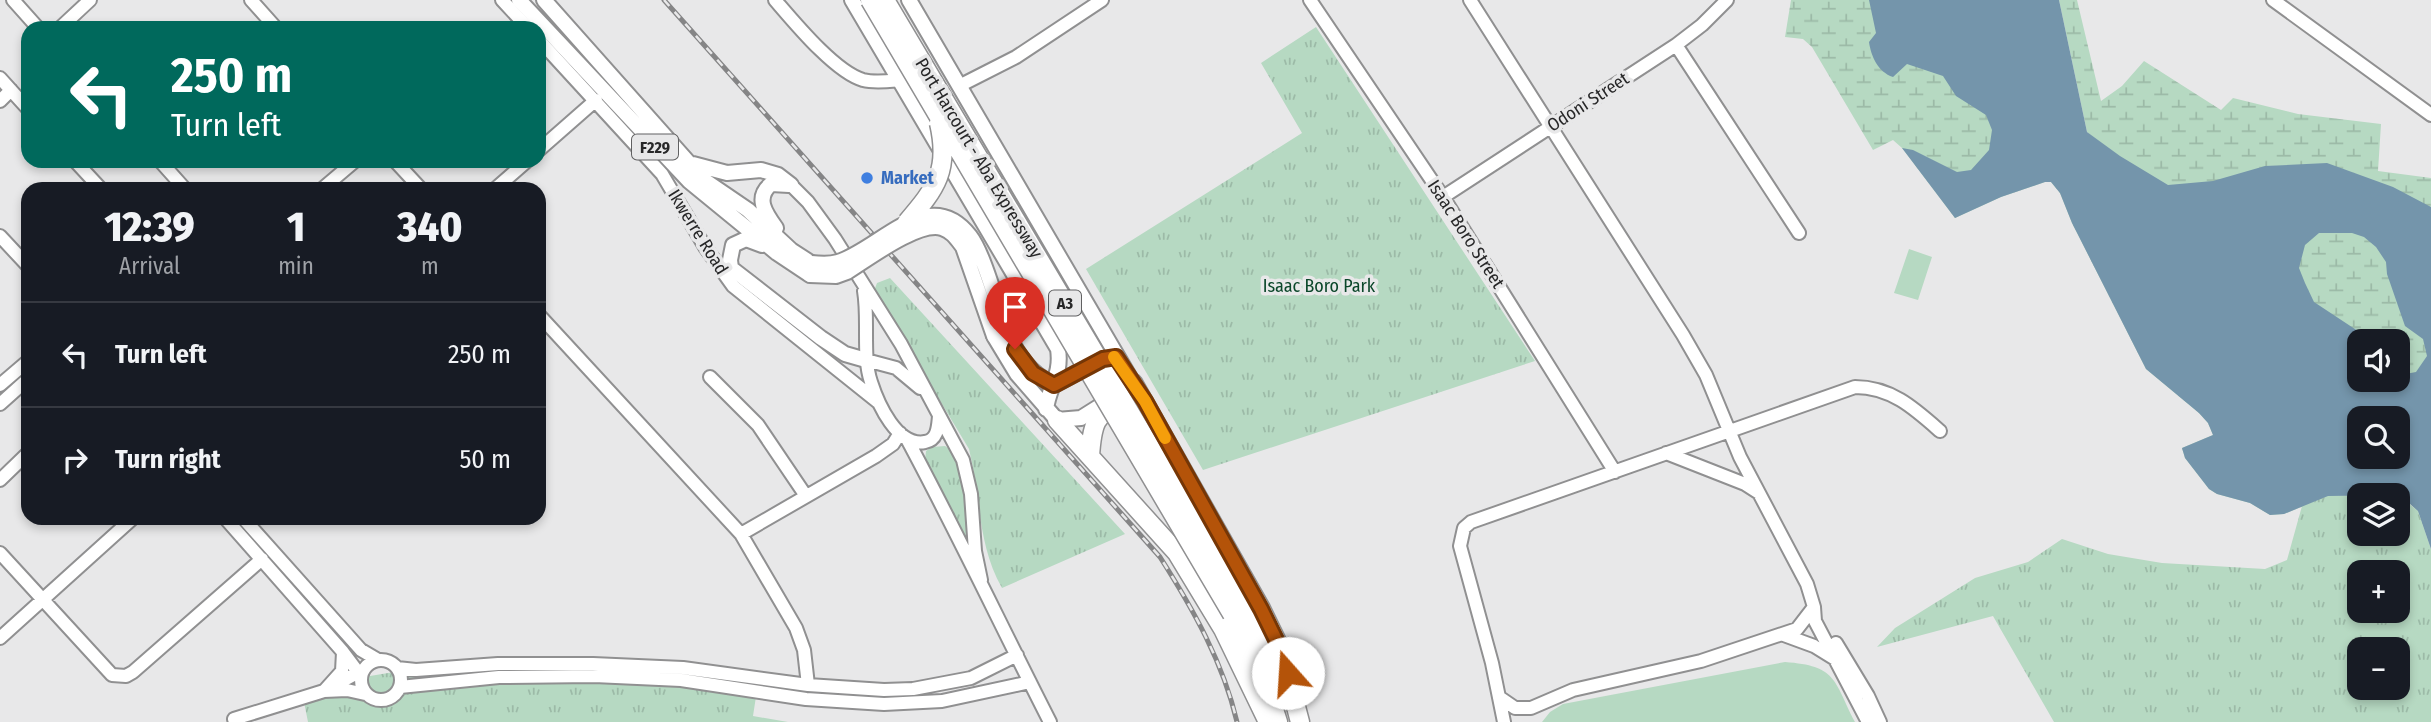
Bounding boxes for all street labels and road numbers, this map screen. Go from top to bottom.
street label: Port Harcourt - Aba Expressway [910,54,1048,262]
street label: Odoni Street [1543,67,1633,137]
road number: F229 [632,134,678,160]
street label: Isaac Boro Street [1423,176,1509,292]
street label: Ikwerre Road [663,185,733,279]
road number: A3 [1049,290,1081,316]

